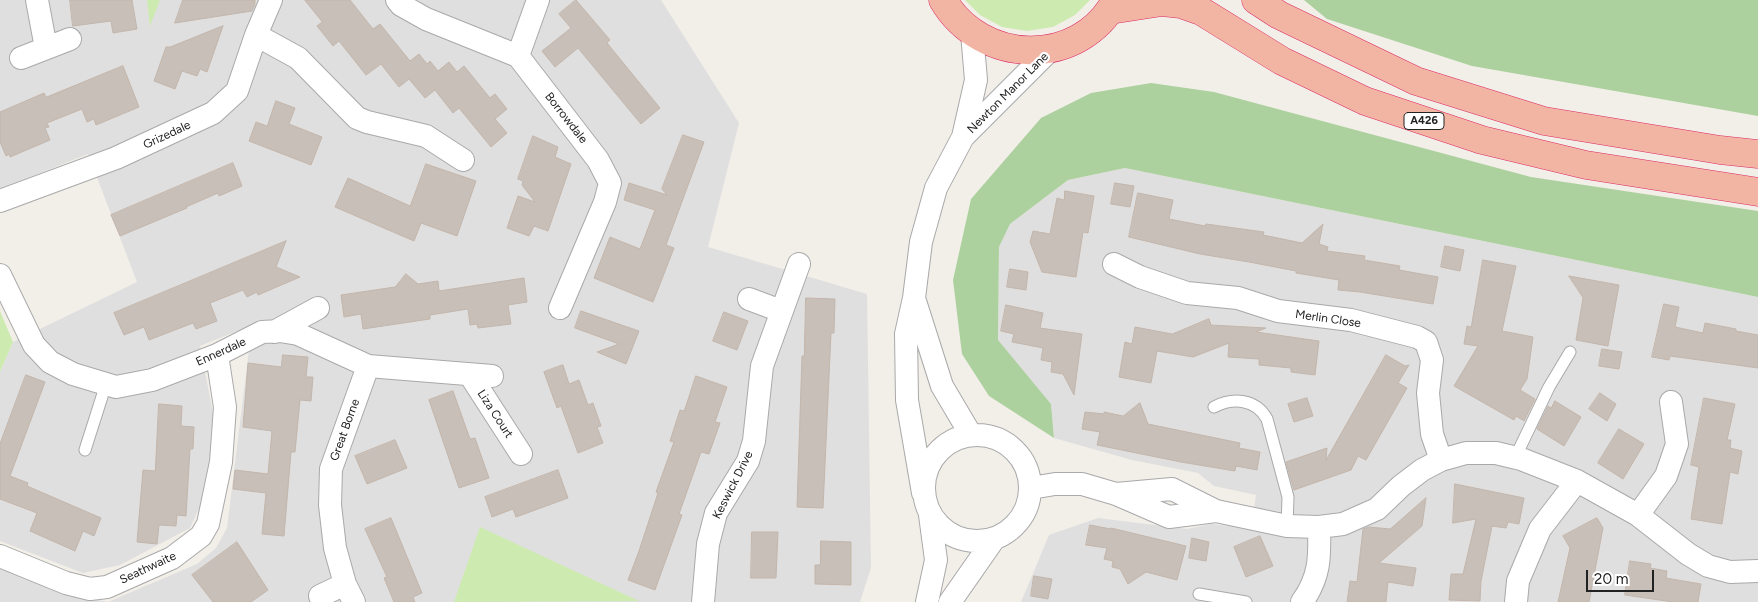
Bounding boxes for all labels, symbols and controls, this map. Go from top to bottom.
street label: Newton Manor Lane [964,49,1052,137]
street label: Borrowdale [542,90,590,146]
road number: A426 [1404,112,1444,130]
street label: Grizedale [141,118,193,152]
street label: Merlin Close [1294,307,1362,331]
street label: Ennerdale [194,335,248,369]
street label: Liza Court [474,387,516,441]
street label: Great Borne [327,397,363,463]
street label: Keswick Drive [710,449,756,521]
street label: Seathwaite [118,549,178,587]
scale bar [1588,560,1656,592]
text: 20 m [1594,570,1628,588]

